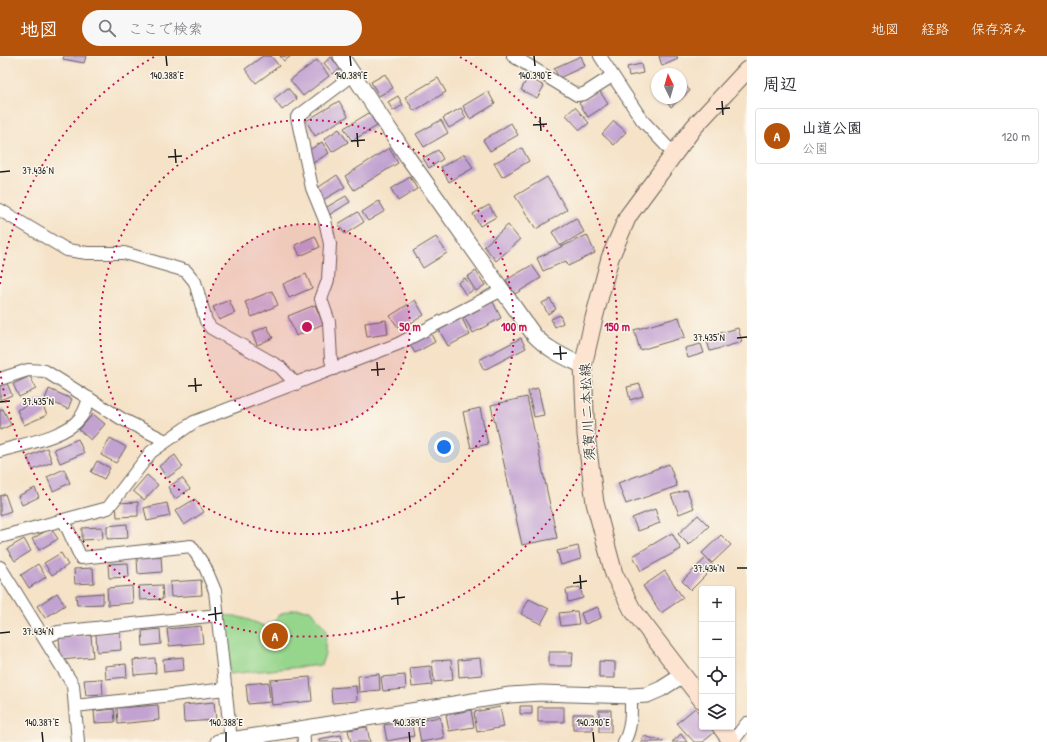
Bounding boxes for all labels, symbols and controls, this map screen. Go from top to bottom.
search box [82,10,362,46]
text: 地図 [20,16,58,42]
icon: search [96,17,118,39]
text: ここで検索 [128,18,203,39]
text: 地図 [871,19,899,38]
text: 経路 [921,19,949,38]
text: 保存済み [971,19,1027,38]
north arrow [651,68,687,104]
text: 140.388°E [150,69,185,82]
text: 140.389°E [334,69,368,82]
text: 140.390°E [518,69,552,82]
text: 周辺 [763,72,797,95]
text: 山道公園 [802,117,862,138]
text: A [774,127,780,145]
text: 120 m [1002,127,1030,145]
text: 公園 [802,139,828,157]
text: 37.436°N [22,164,54,177]
text: 50 m [399,318,421,335]
text: 100 m [501,318,527,335]
text: 150 m [604,318,630,335]
centre of rings [300,320,314,334]
text: 37.435°N [693,331,725,344]
street label: 須賀川二本松線 [574,363,599,461]
text: 37.435°N [22,395,54,408]
your location [434,437,454,457]
text: 37.434°N [693,562,725,575]
map controls [699,586,735,730]
button: + [699,586,735,622]
pin: A [262,621,288,651]
button: − [699,622,735,658]
text: 37.434°N [22,625,54,638]
button: locate [699,658,735,694]
button: layers [699,694,735,730]
text: 140.387°E [25,716,60,729]
text: 140.388°E [209,716,244,729]
text: 140.389°E [392,716,426,729]
text: 140.390°E [576,716,610,729]

